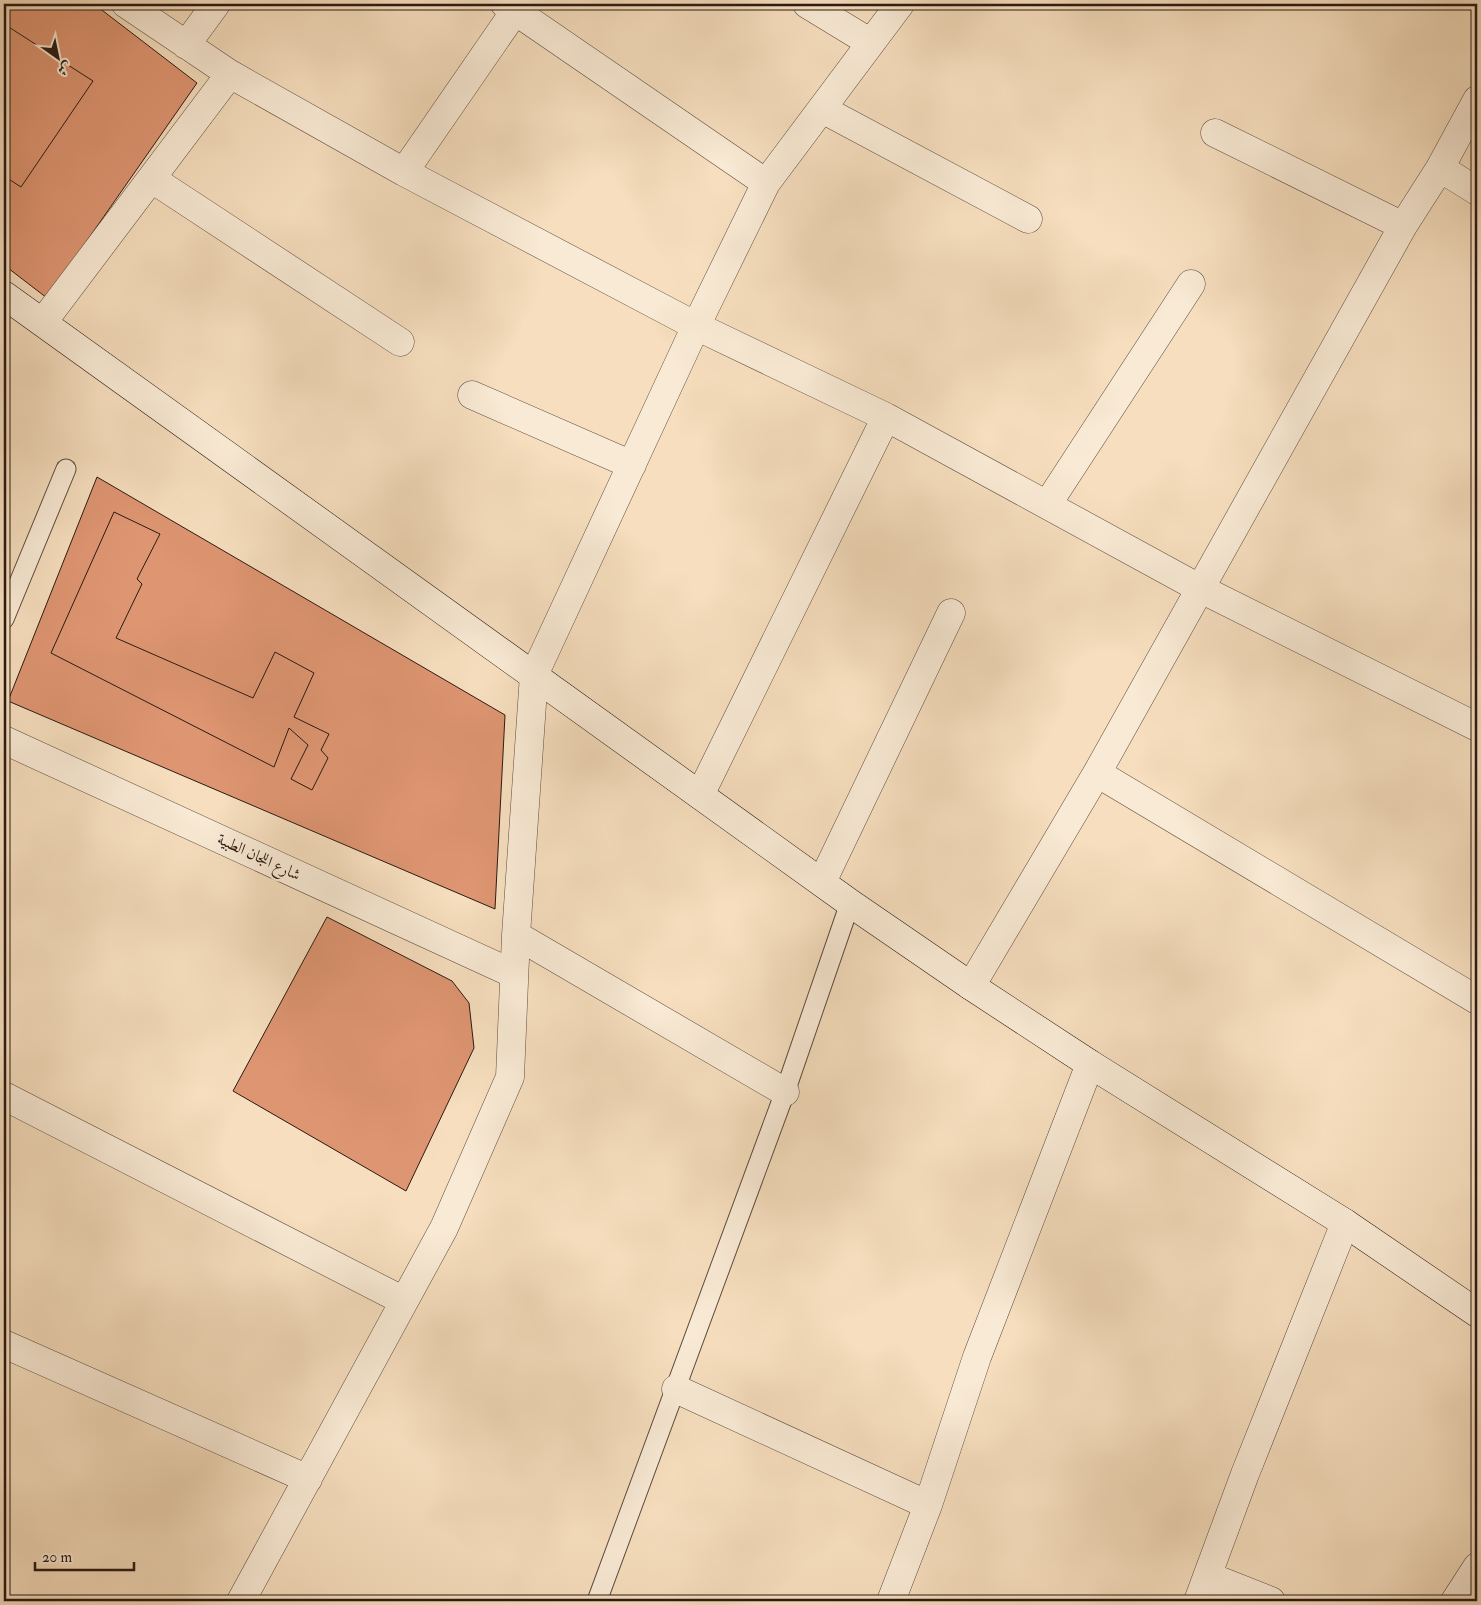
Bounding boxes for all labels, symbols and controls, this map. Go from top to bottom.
north arrow [32,32,82,82]
text: ش [54,58,75,79]
street label: شارع اللجان الطبية [213,829,304,888]
scale bar [35,1540,134,1572]
text: 20 m [42,1548,72,1567]

